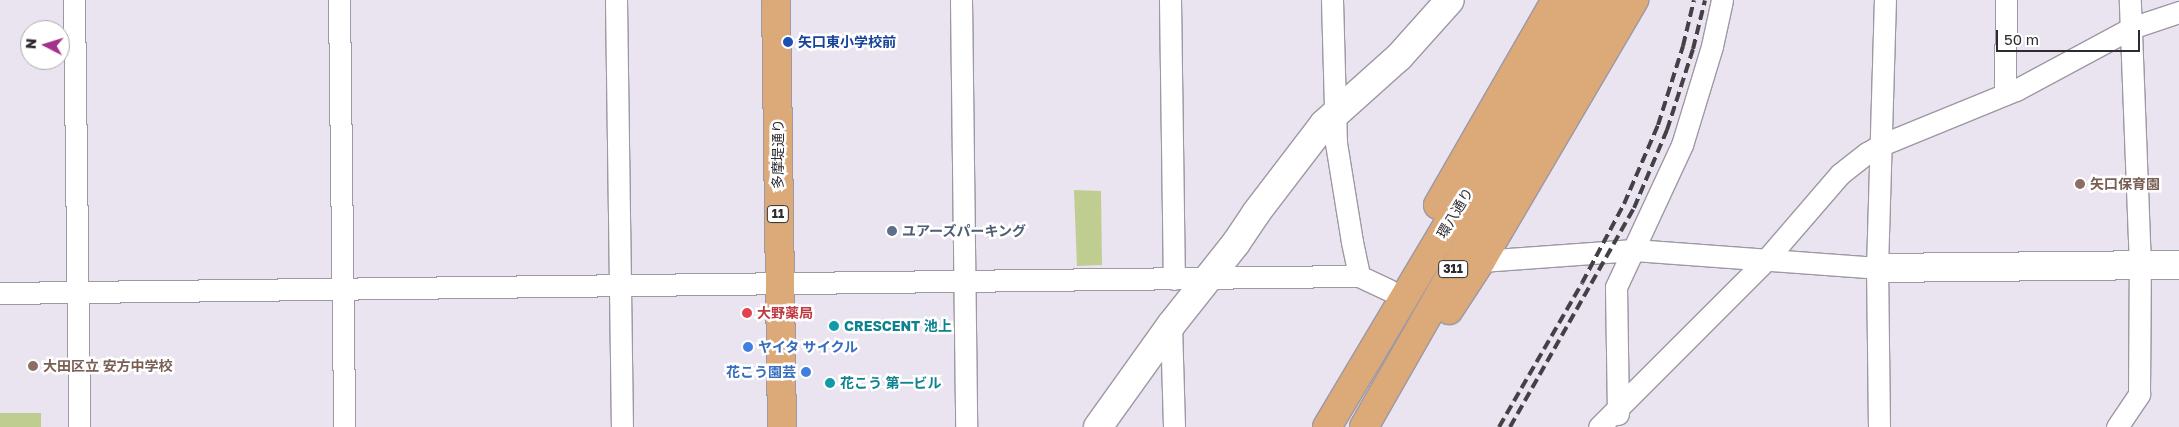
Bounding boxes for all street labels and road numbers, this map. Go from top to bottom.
street label: 多摩堤通り [770,119,786,189]
street label: 環八通り [1433,185,1477,241]
road number: 11 [767,204,789,223]
road number: 311 [1438,260,1468,278]

